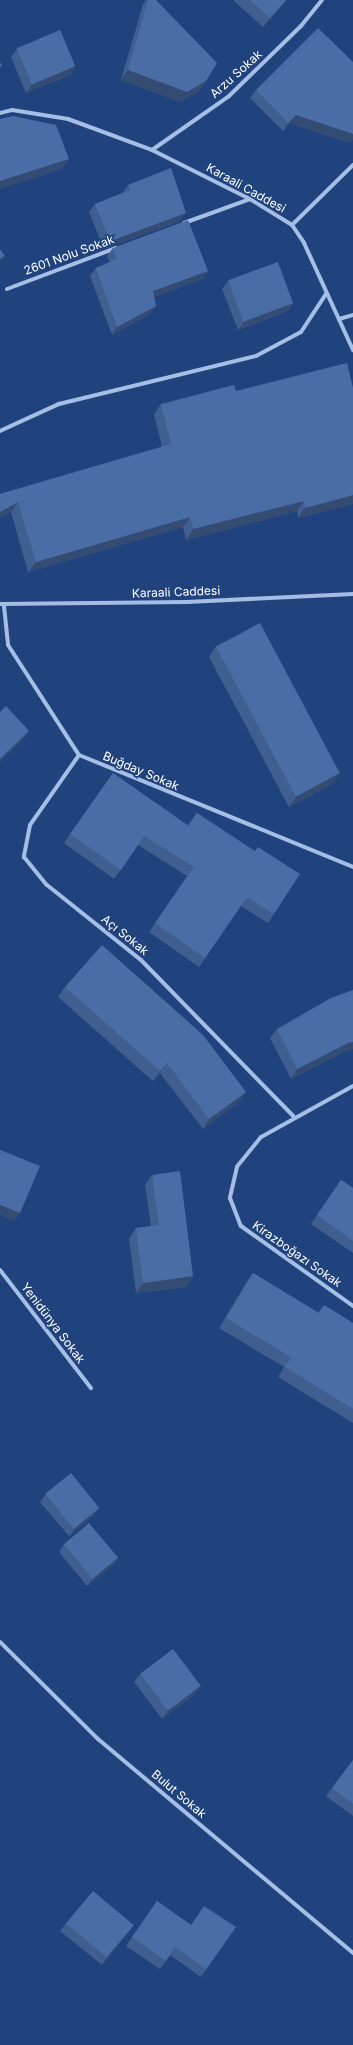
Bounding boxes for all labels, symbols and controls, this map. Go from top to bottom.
street label: Arzu Sokak [207,47,265,101]
street label: Karaali Caddesi [204,160,288,216]
street label: 2601 Nolu Sokak [22,232,116,278]
street label: Karaali Caddesi [132,583,220,601]
street label: Buğday Sokak [101,749,181,793]
street label: Açı Sokak [99,912,151,958]
street label: Kirazboğazı Sokak [250,1218,344,1290]
street label: Yenidünya Sokak [18,1280,88,1366]
street label: Bulut Sokak [149,1767,209,1821]

